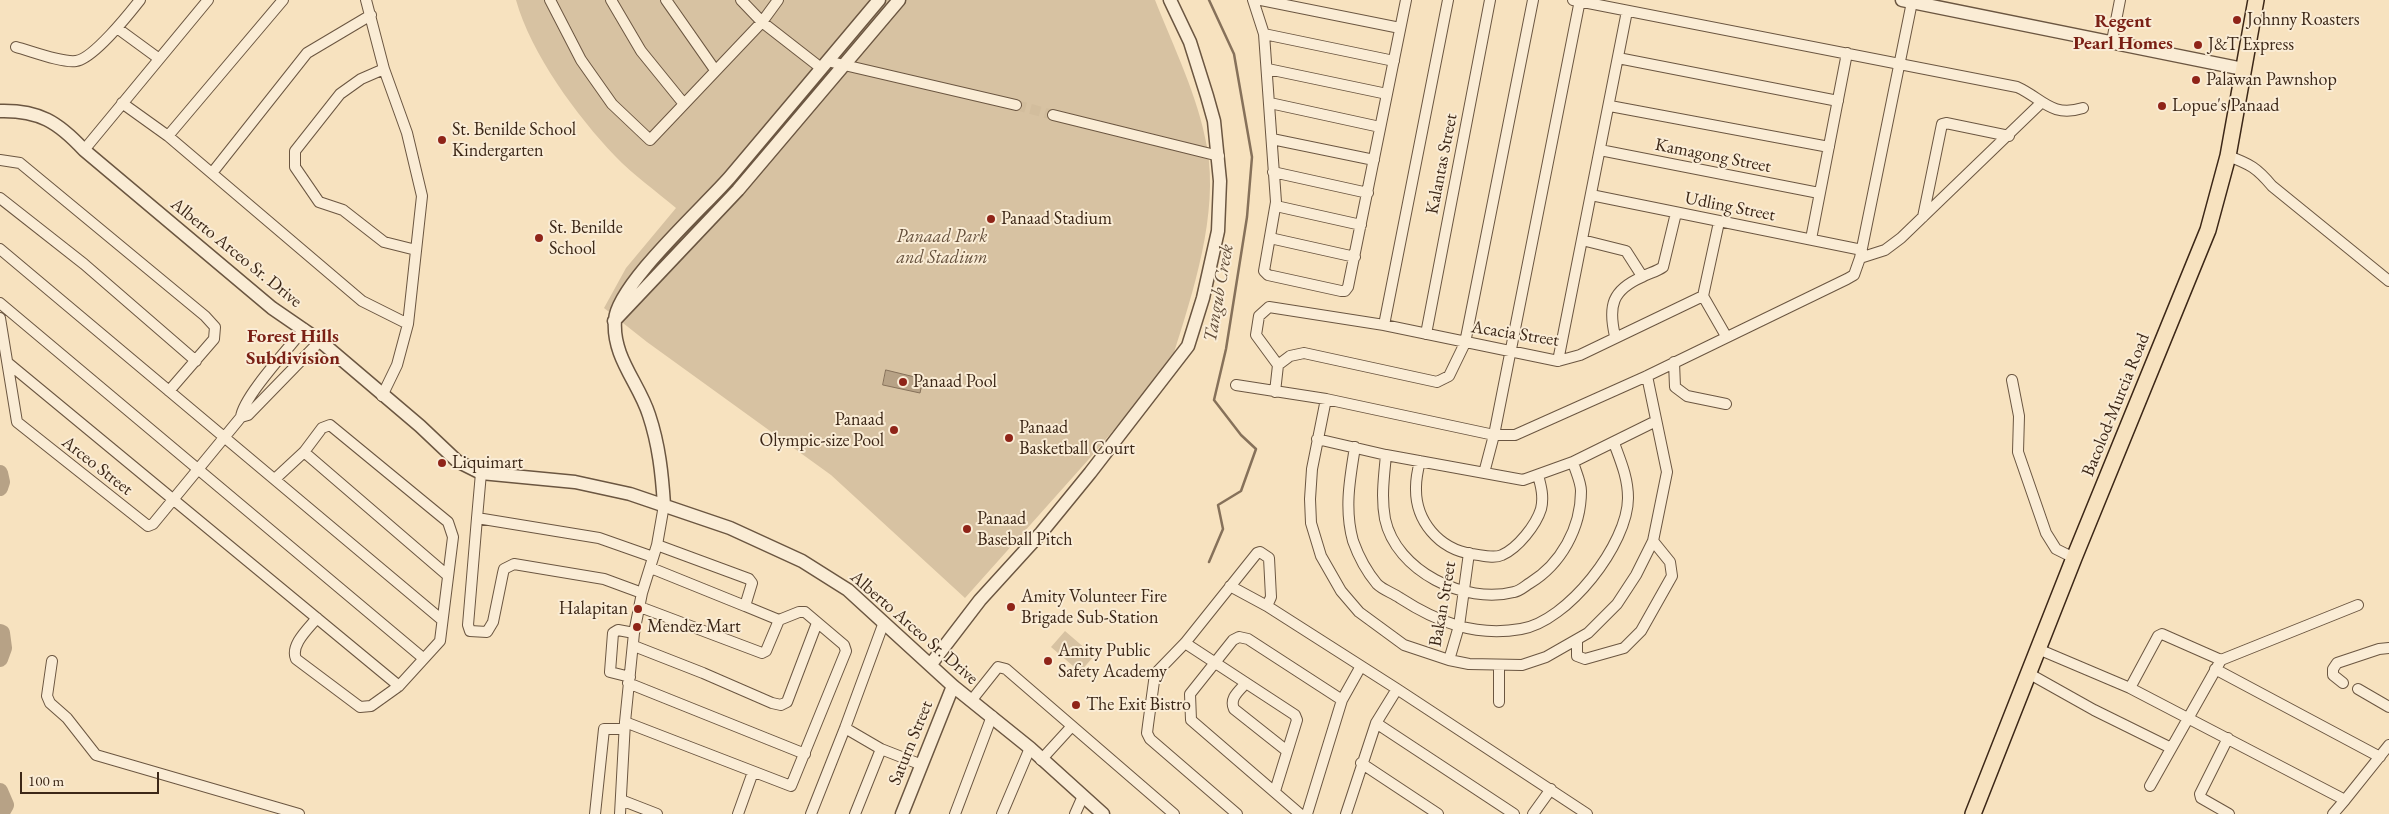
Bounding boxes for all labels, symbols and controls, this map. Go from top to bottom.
place label: Johnny Roasters [2247,9,2360,31]
district label: Regent Pearl Homes [2073,11,2173,55]
marker: Johnny Roasters [2231,14,2243,26]
place label: J&T Express [2208,34,2294,56]
marker: J&T Express [2192,39,2204,51]
place label: Palawan Pawnshop [2206,69,2337,91]
marker: Palawan Pawnshop [2190,74,2202,86]
place label: Lopue's Panaad [2172,95,2279,117]
marker: Lopue's Panaad [2156,100,2168,112]
street label: Kalantas Street [1422,112,1462,216]
place label: St. Benilde School Kindergarten [452,119,576,162]
marker: St. Benilde School Kindergarten [436,134,448,146]
street label: Kamagong Street [1653,134,1773,178]
street label: Udling Street [1683,188,1777,226]
street label: Alberto Arceo Sr. Drive [166,193,306,313]
place label: Panaad Stadium [1001,208,1112,230]
marker: Panaad Stadium [985,213,997,225]
place label: St. Benilde School [549,217,623,260]
park label: Panaad Park and Stadium [896,226,988,268]
marker: St. Benilde School [533,232,545,244]
water label: Tangub Creek [1199,242,1239,344]
street label: Acacia Street [1469,316,1561,352]
district label: Forest Hills Subdivision [246,326,340,370]
street label: Bacolod-Murcia Road [2077,330,2155,480]
place label: Panaad Pool [913,371,997,393]
marker: Panaad Pool [897,376,909,388]
place label: Panaad Olympic-size Pool [760,409,884,452]
place label: Panaad Basketball Court [1019,417,1135,459]
marker: Panaad Olympic-size Pool [888,424,900,436]
street label: Arceo Street [57,432,137,500]
marker: Panaad Basketball Court [1003,432,1015,444]
place label: Liquimart [452,452,523,474]
marker: Liquimart [436,457,448,469]
place label: Panaad Baseball Pitch [977,508,1073,550]
marker: Panaad Baseball Pitch [961,523,973,535]
street label: Bakan Street [1425,560,1461,648]
street label: Alberto Arceo Sr. Drive [846,567,982,689]
place label: Amity Volunteer Fire Brigade Sub-Station [1021,586,1167,628]
place label: Halapitan [559,598,628,620]
marker: Amity Volunteer Fire Brigade Sub-Station [1005,601,1017,613]
marker: Halapitan [632,603,644,615]
place label: Mendez Mart [647,616,741,638]
marker: Mendez Mart [631,621,643,633]
place label: Amity Public Safety Academy [1058,640,1167,682]
marker: Amity Public Safety Academy [1042,655,1054,667]
place label: The Exit Bistro [1086,694,1191,716]
street label: Saturn Street [884,698,938,788]
marker: The Exit Bistro [1070,699,1082,711]
scale bar [22,762,161,794]
text: 100 m [28,771,64,790]

